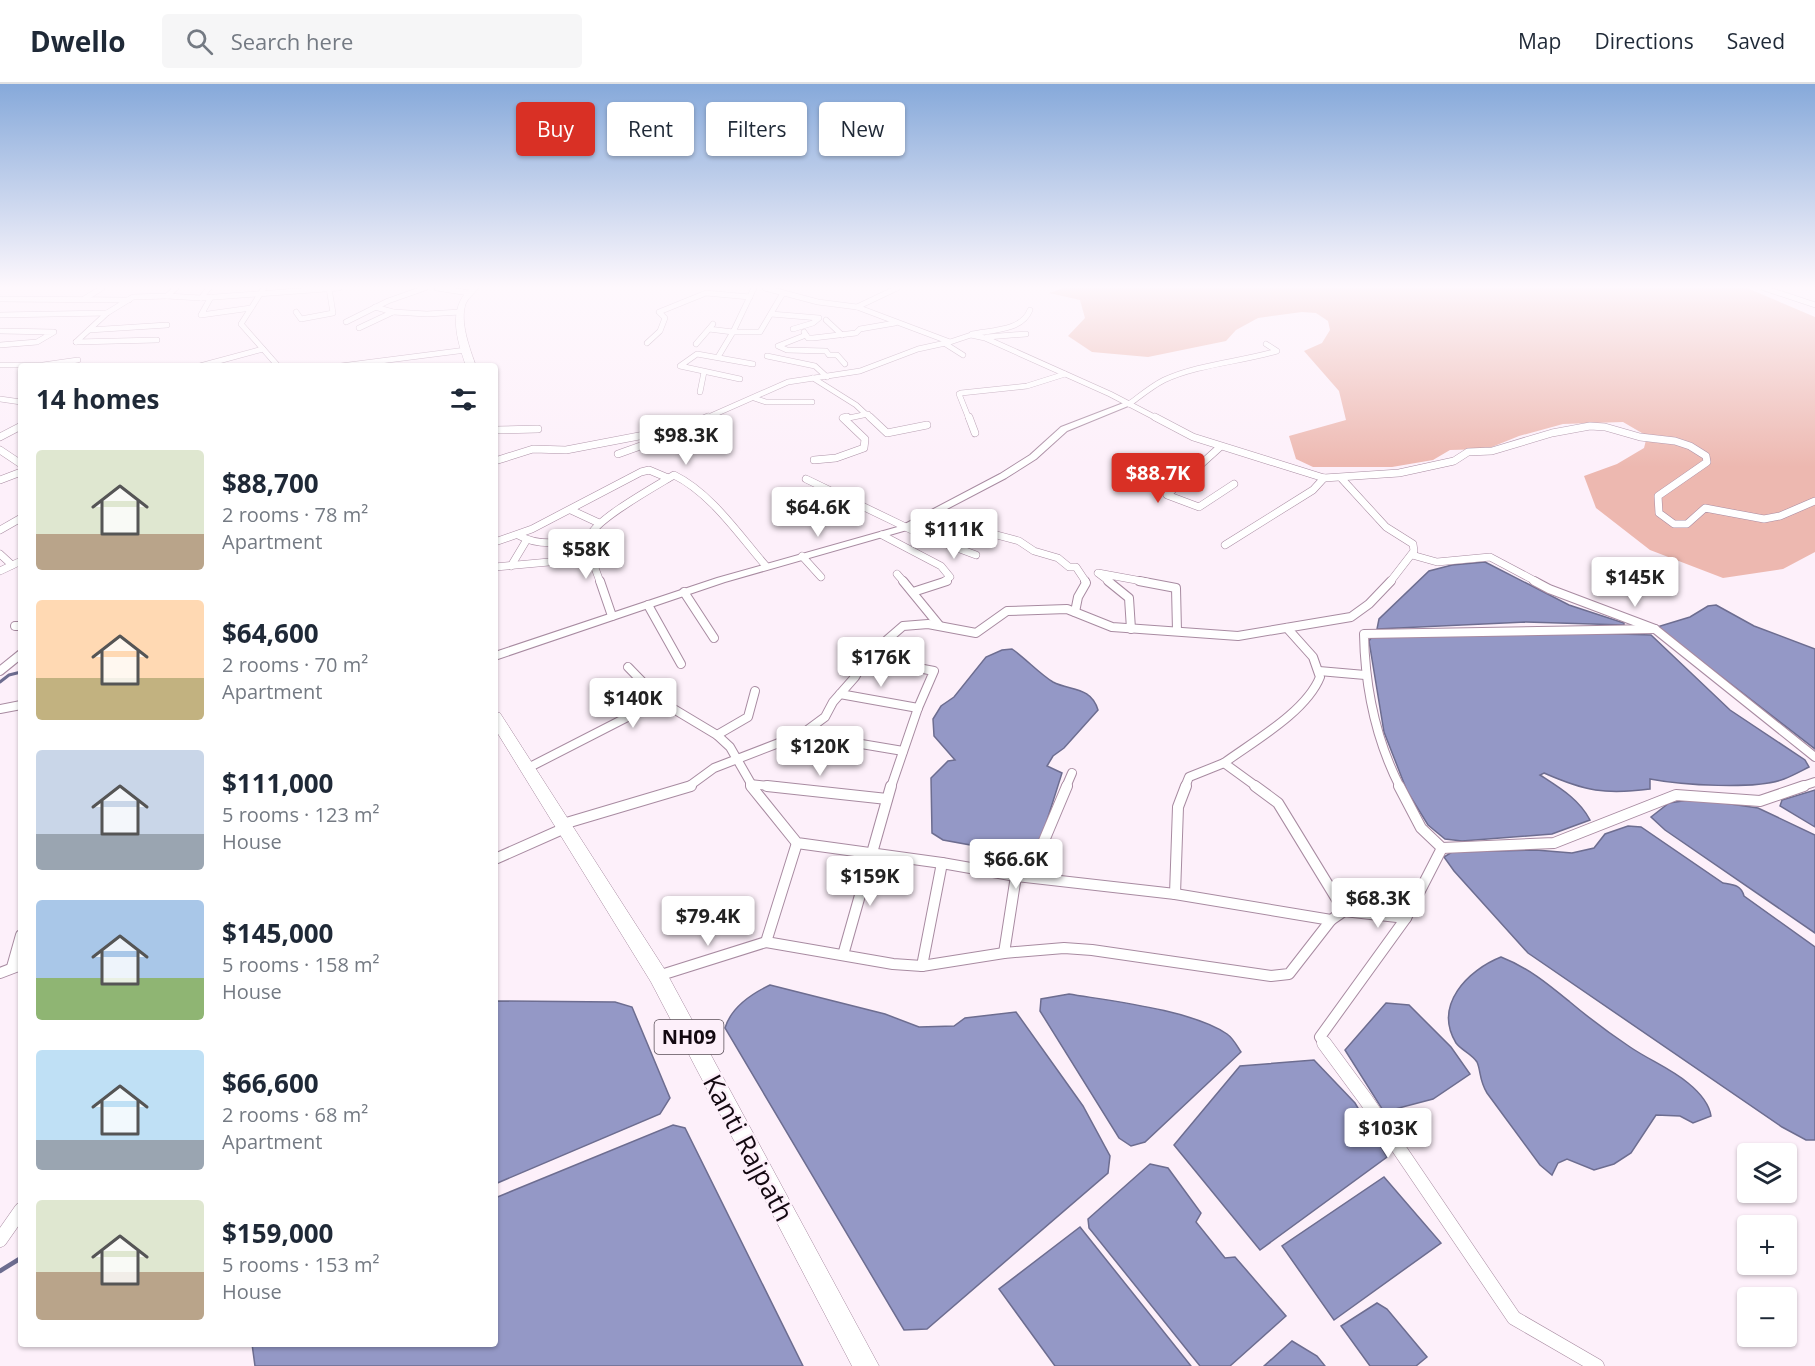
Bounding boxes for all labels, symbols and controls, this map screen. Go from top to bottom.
search box [162,14,582,68]
text: Dwello [30,22,126,60]
icon: search [183,25,216,58]
text: Search here [231,26,353,56]
text: Map [1518,27,1561,55]
text: Directions [1594,27,1694,55]
text: Saved [1727,27,1785,55]
chip: Buy [516,102,595,156]
chip: Rent [607,102,694,156]
chip: Filters [706,102,807,156]
chip: New [819,102,905,156]
text: 14 homes [36,381,160,417]
icon: filters [447,383,480,416]
pin: $98.3K [637,415,735,466]
text: $98.3K [654,421,718,448]
pin: $88.7K [1109,453,1207,504]
text: $88.7K [1126,459,1190,486]
text: $88,700 [222,465,319,501]
icon: home [84,474,156,546]
pin: $64.6K [769,487,867,538]
text: $64.6K [786,493,850,520]
text: 2 rooms · 78 m² [222,501,368,528]
pin: $111K [912,509,996,560]
text: $111K [924,515,984,542]
text: Apartment [222,528,322,555]
pin: $58K [550,529,622,580]
text: $58K [562,535,610,562]
pin: $145K [1593,557,1677,608]
text: $145K [1605,563,1665,590]
text: $64,600 [222,615,319,651]
icon: home [84,624,156,696]
pin: $176K [839,637,923,688]
text: $176K [851,643,911,670]
text: 2 rooms · 70 m² [222,651,368,678]
text: Apartment [222,678,322,705]
pin: $140K [591,678,675,729]
text: $140K [603,684,663,711]
pin: $120K [778,726,862,777]
text: $120K [790,732,850,759]
text: $111,000 [222,765,333,801]
icon: home [84,774,156,846]
text: 5 rooms · 123 m² [222,801,380,828]
text: House [222,828,282,855]
pin: $66.6K [967,839,1065,890]
text: $66.6K [984,845,1048,872]
pin: $159K [828,856,912,907]
text: $159K [840,862,900,889]
pin: $68.3K [1329,878,1427,929]
text: $68.3K [1346,884,1410,911]
pin: $79.4K [659,896,757,947]
text: $79.4K [676,902,740,929]
text: $145,000 [222,915,333,951]
icon: home [84,924,156,996]
text: 5 rooms · 158 m² [222,951,380,978]
text: House [222,978,282,1005]
road number: NH09 [654,1020,724,1054]
text: $66,600 [222,1065,319,1101]
street label: Kanti Rajpath [695,1068,803,1227]
icon: home [84,1074,156,1146]
text: 2 rooms · 68 m² [222,1101,368,1128]
pin: $103K [1346,1108,1430,1159]
text: $103K [1358,1114,1418,1141]
text: Apartment [222,1128,322,1155]
map controls [1737,1143,1797,1347]
button: layers [1737,1143,1797,1203]
text: $159,000 [222,1215,333,1251]
button: + [1737,1215,1797,1275]
icon: home [84,1224,156,1296]
text: 5 rooms · 153 m² [222,1251,380,1278]
text: House [222,1278,282,1305]
button: − [1737,1287,1797,1347]

